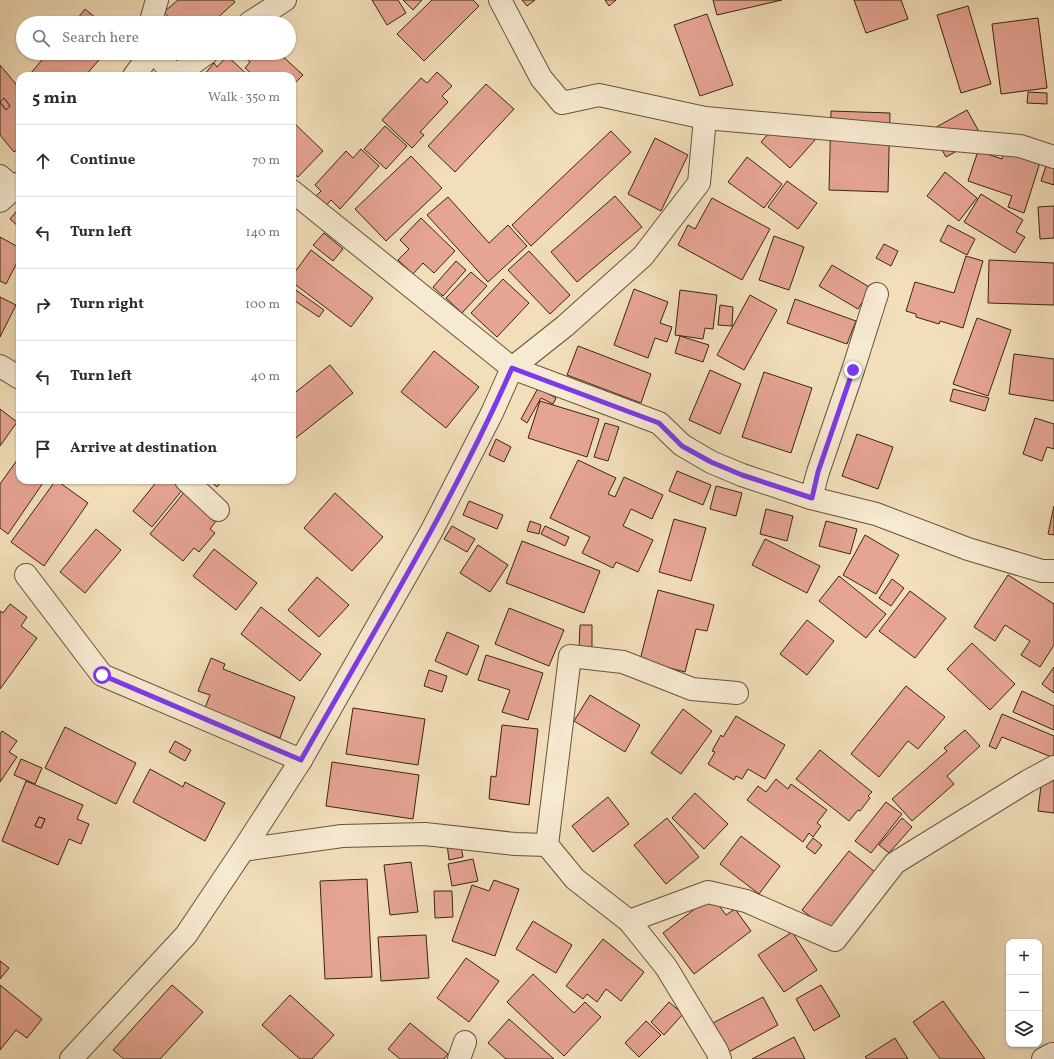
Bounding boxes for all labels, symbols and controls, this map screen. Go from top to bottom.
search box [16,16,296,60]
icon: search [30,27,52,49]
text: Search here [62,28,139,49]
text: 5 min [32,87,77,110]
text: Walk · 350 m [208,89,280,107]
icon: ahead [32,150,54,172]
text: Continue [70,150,135,171]
text: 70 m [252,152,280,170]
icon: left [32,222,54,244]
text: Turn left [70,222,132,243]
text: 140 m [246,224,280,242]
icon: right [32,294,54,316]
text: Turn right [70,294,144,315]
text: 100 m [245,296,280,314]
route end [844,361,862,379]
icon: left [32,366,54,388]
text: Turn left [70,366,132,387]
text: 40 m [251,368,280,386]
icon: arrive [32,438,54,460]
text: Arrive at destination [70,438,217,459]
route start [93,666,111,684]
map controls [1006,939,1042,1047]
button: + [1006,939,1042,975]
button: − [1006,975,1042,1011]
button: layers [1006,1011,1042,1047]

